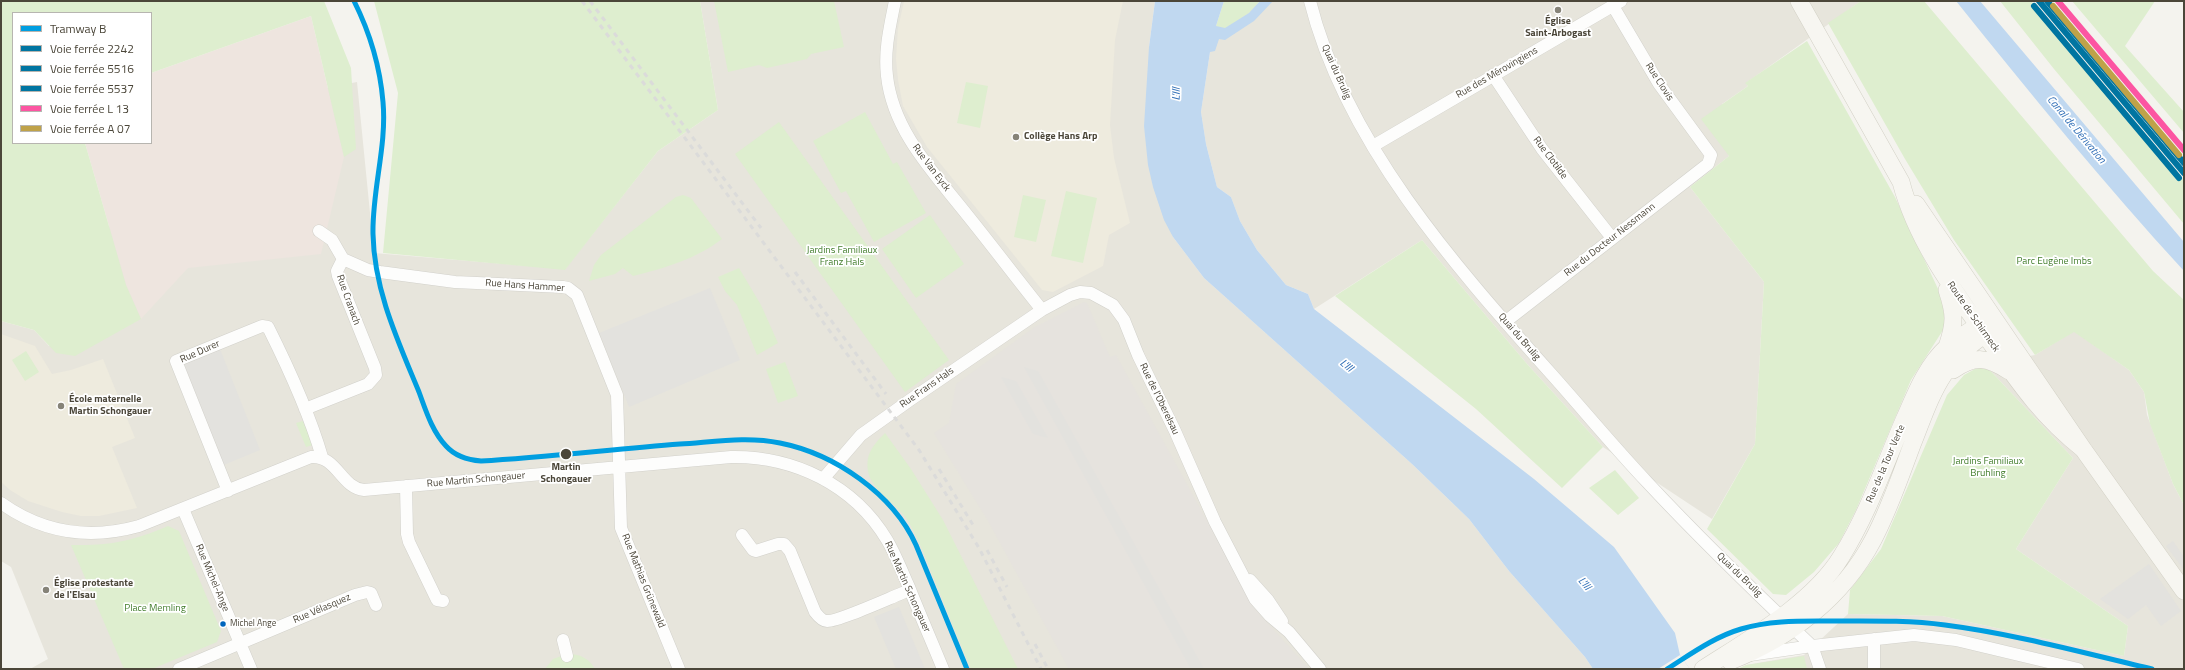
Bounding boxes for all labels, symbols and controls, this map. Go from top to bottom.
marker: Église Saint-Arbogast [1553,5,1563,15]
legend [12,12,152,144]
place label: Église Saint-Arbogast [1525,16,1591,40]
text: Tramway B [50,19,106,38]
text: Voie ferrée 2242 [50,39,134,58]
street label: Quai du Brulig [1319,43,1353,101]
street label: Rue des Mérovingiens [1454,45,1540,101]
text: Voie ferrée 5516 [50,59,134,78]
street label: Rue Clovis [1642,61,1676,103]
text: Voie ferrée 5537 [50,79,134,98]
water label: L'Ill [1170,87,1184,101]
water label: Canal de Dérivation [2044,93,2108,167]
text: Voie ferrée L 13 [50,99,129,118]
text: Voie ferrée A 07 [50,119,130,138]
place label: Collège Hans Arp [1024,131,1097,143]
marker: Collège Hans Arp [1011,132,1021,142]
street label: Rue Clotilde [1530,134,1570,182]
street label: Rue Van Eyck [909,142,953,194]
street label: Rue du Docteur Nessmann [1562,201,1658,279]
park label: Jardins Familiaux Franz Hals [807,245,877,268]
park label: Parc Eugène Imbs [2016,256,2092,268]
street label: Rue Cranach [333,273,363,327]
street label: Rue Hans Hammer [485,277,565,295]
street label: Route de Schirmeck [1944,279,2002,355]
street label: Quai du Brulig [1495,311,1543,363]
street label: Rue Durer [178,338,222,366]
water label: L'Ill [1337,357,1355,375]
street label: Rue de l'Oberelsau [1136,361,1182,437]
street label: Rue Frans Hals [898,365,956,411]
place label: École maternelle Martin Schongauer [69,394,151,418]
marker: École maternelle Martin Schongauer [56,401,66,411]
street label: Rue de la Tour Verte [1864,423,1908,505]
marker: Martin Schongauer [559,447,573,461]
park label: Jardins Familiaux Bruhling [1953,456,2023,480]
place label: Martin Schongauer [540,462,592,486]
street label: Rue Martin Schongauer [426,470,526,490]
street label: Rue Mathias Grünewald [619,532,667,630]
street label: Rue Martin Schongauer [881,540,933,634]
street label: Rue Michel-Ange [192,542,232,614]
street label: Quai du Brulig [1714,550,1764,600]
water label: L'Ill [1575,575,1593,593]
place label: Église protestante de l'Elsau [54,578,133,602]
marker: Église protestante de l'Elsau [41,585,51,595]
street label: Rue Vélasquez [291,591,353,627]
park label: Place Memling [124,603,186,615]
marker: Michel Ange [218,619,228,629]
place label: Michel Ange [230,619,276,629]

